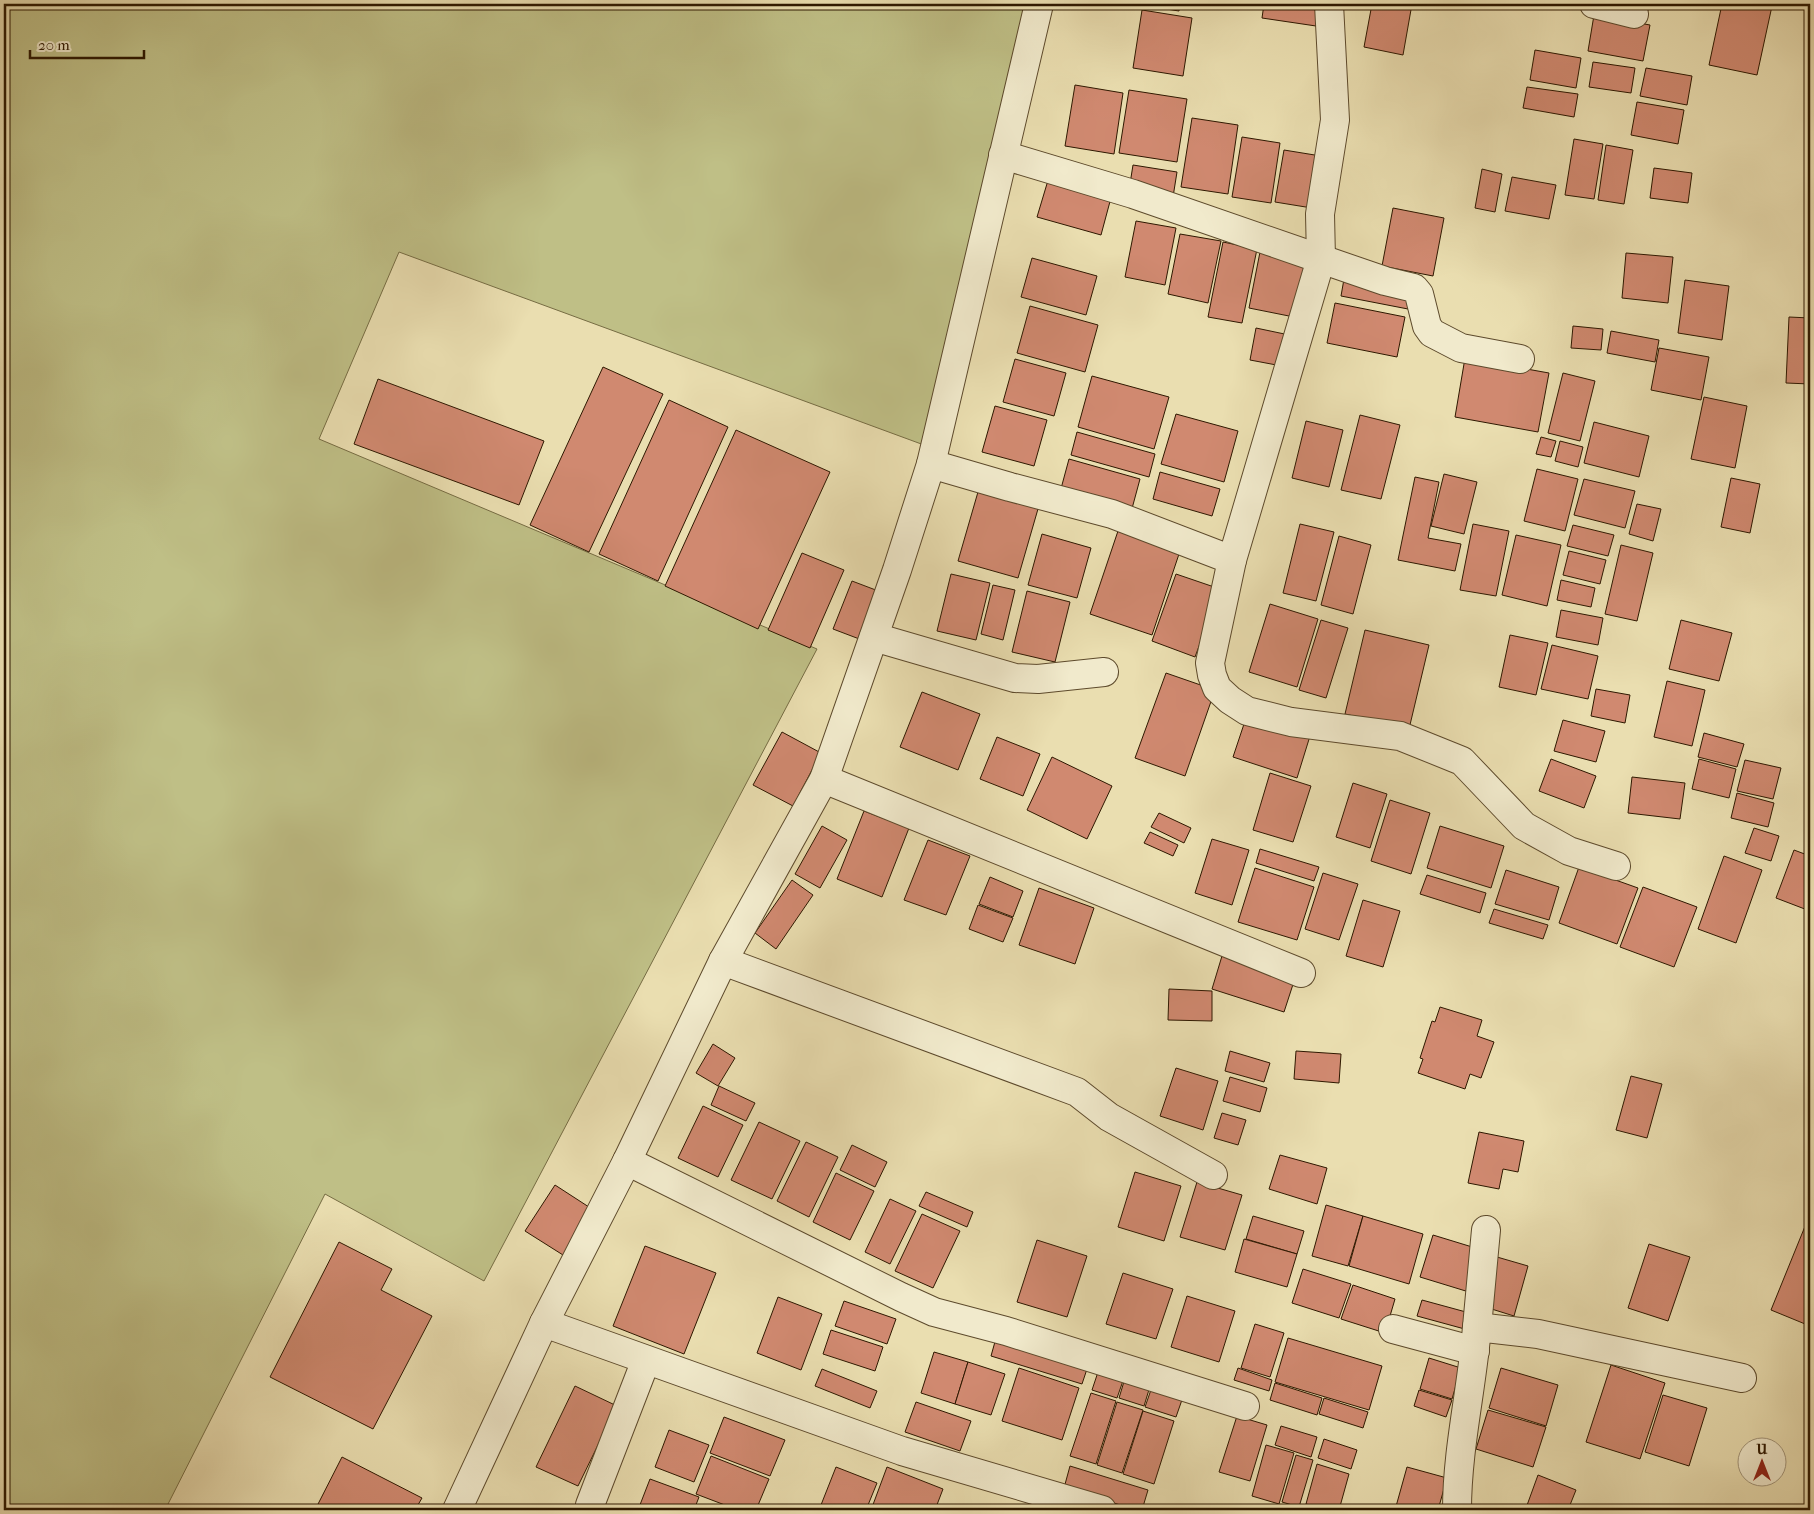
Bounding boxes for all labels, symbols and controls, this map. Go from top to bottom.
scale bar [30,28,144,60]
text: 20 m [38,36,70,54]
north arrow [1736,1436,1786,1486]
text: U [1756,1441,1768,1458]

